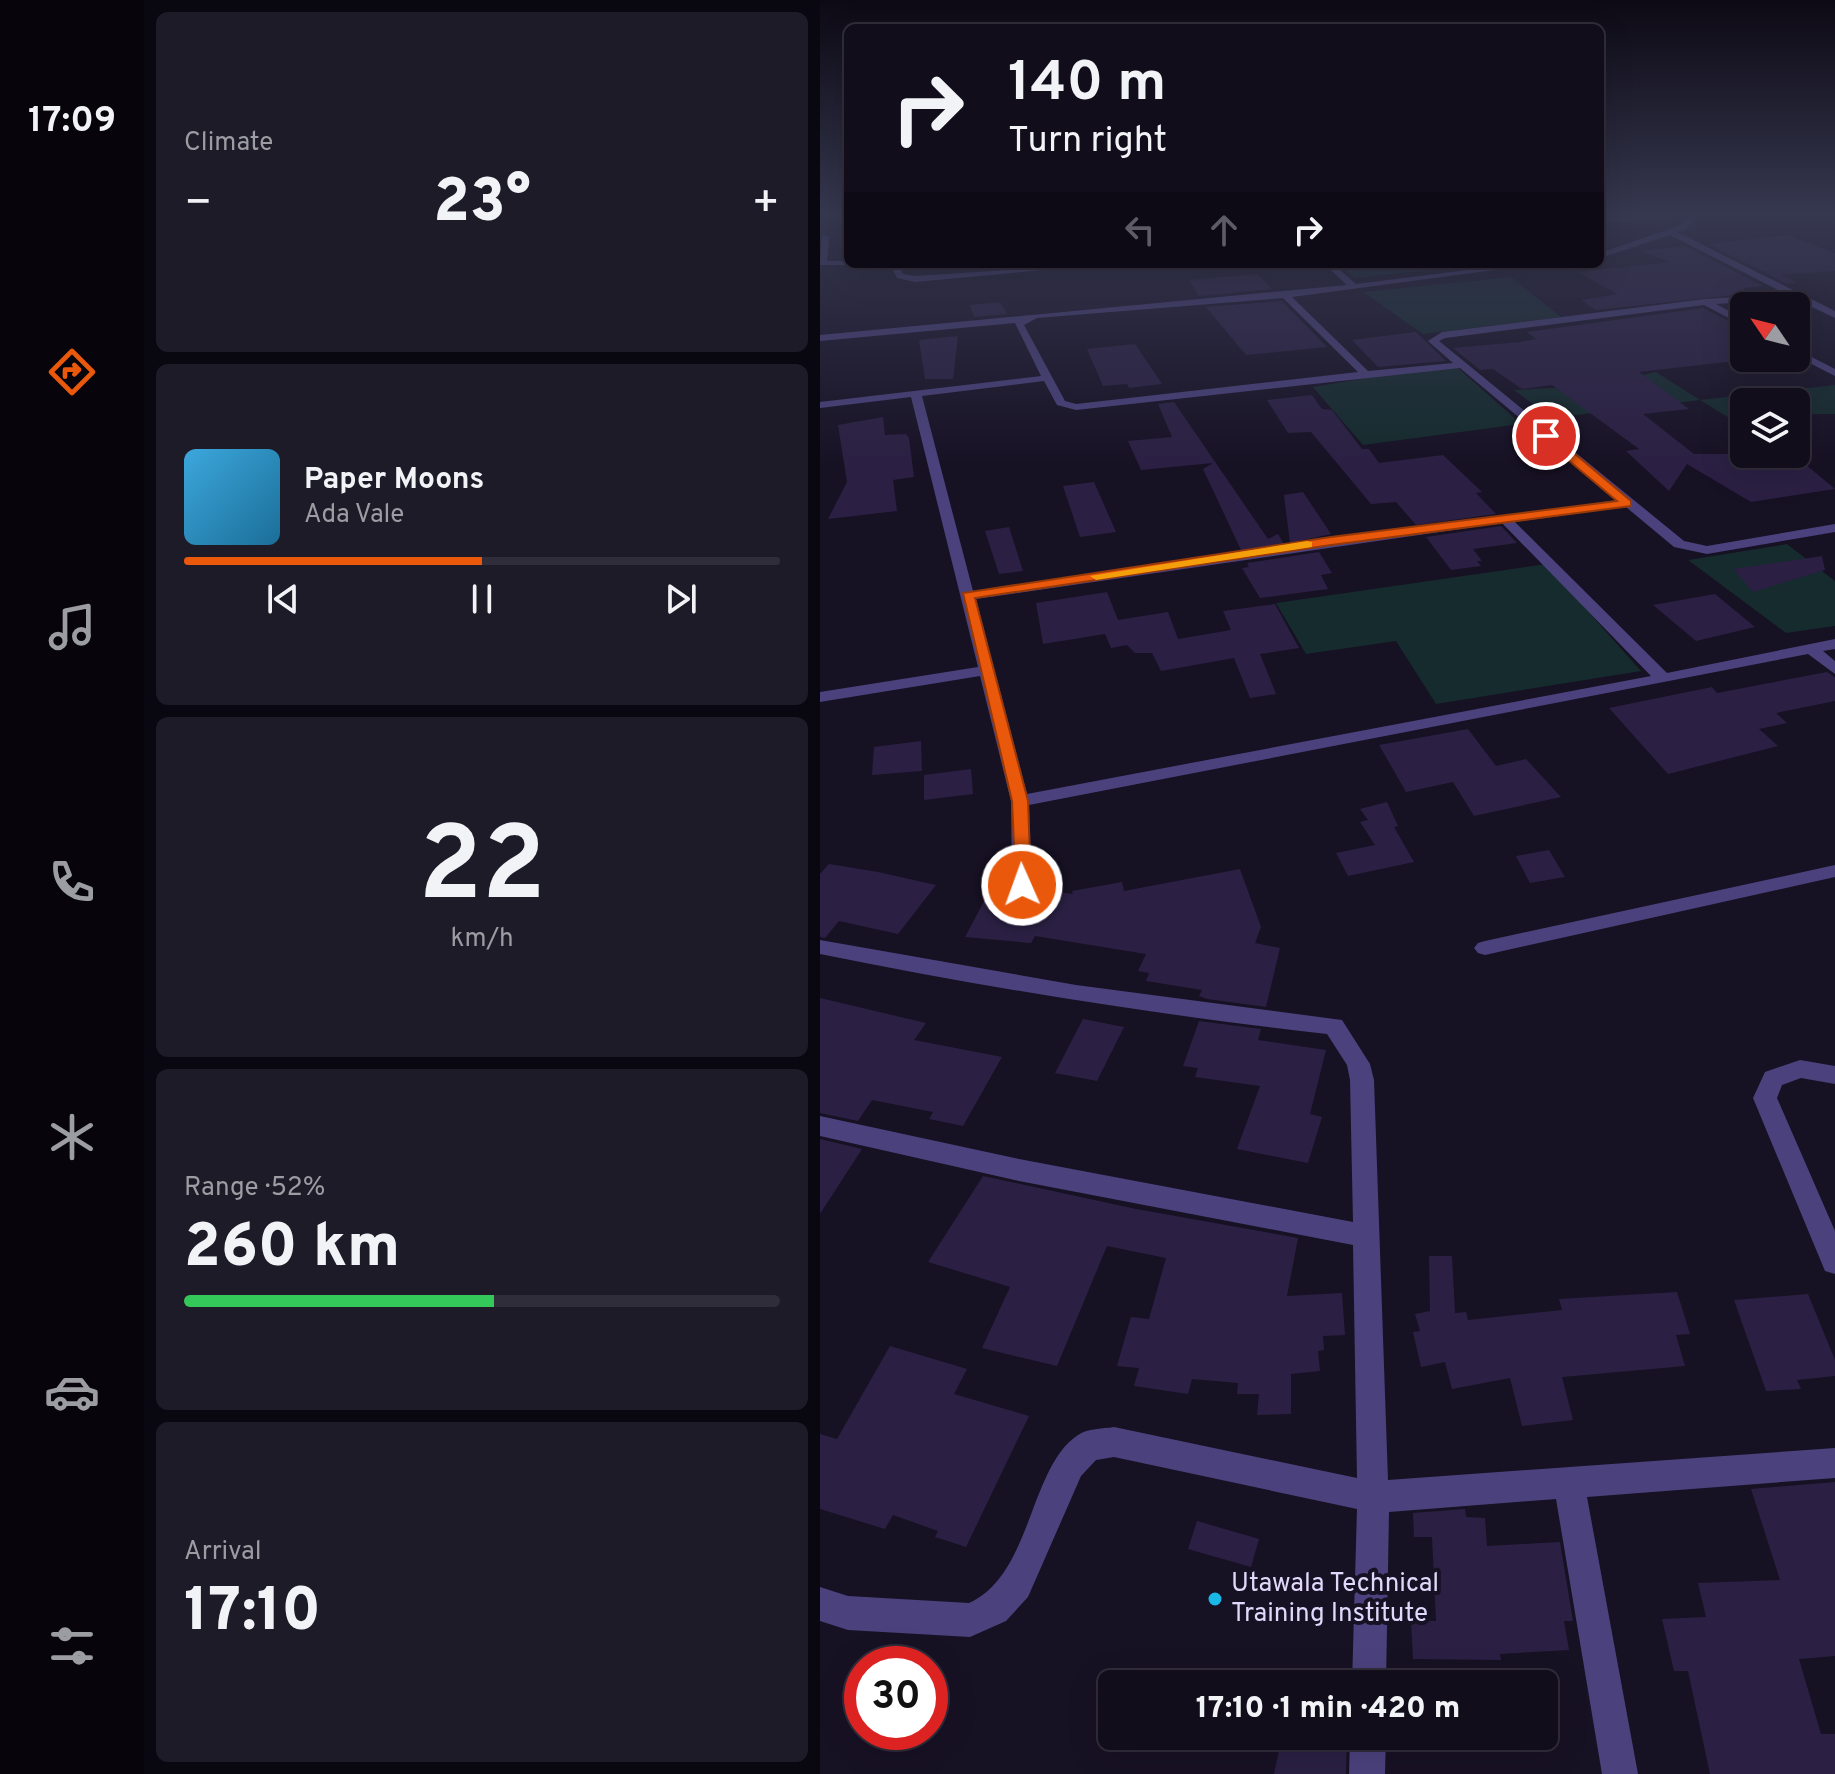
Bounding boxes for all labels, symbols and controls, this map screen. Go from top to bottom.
text: 140 m [1008,50,1166,120]
icon: right [876,56,980,160]
text: 17:09 [28,99,116,145]
text: Turn right [1008,119,1167,165]
text: Climate [184,127,273,160]
text: 23° [433,167,531,243]
text: − [184,177,212,233]
text: + [752,177,780,233]
icon: left [1118,208,1162,252]
icon: ahead [1202,208,1246,252]
icon: right [1286,208,1330,252]
north arrow [1730,292,1810,372]
map controls [1730,292,1810,468]
icon: directions [44,344,100,400]
button: layers [1730,388,1810,468]
pin [1512,402,1580,470]
icon: arrive [1524,414,1568,458]
text: Paper Moons [304,462,484,499]
text: Ada Vale [304,499,404,532]
icon: previous [261,577,305,621]
icon: pause [460,577,504,621]
icon: next [659,577,703,621]
icon: music [44,599,100,655]
text: 22 [418,805,546,937]
position arrow [980,843,1064,927]
icon: phone [44,854,100,910]
text: km/h [450,923,514,956]
icon: climate [44,1109,100,1165]
text: Range · 52% [184,1172,325,1205]
text: 260 km [184,1212,400,1288]
icon: car [44,1364,100,1420]
text: Arrival [184,1536,262,1569]
place label: Utawala Technical Training Institute [1231,1568,1439,1631]
text: 17:10 [184,1576,321,1652]
marker: Utawala Technical Training Institute [1206,1590,1224,1608]
icon: filters [44,1618,100,1674]
speed limit sign: 30 [844,1646,948,1750]
text: 17:10 · 1 min · 420 m [1196,1691,1460,1728]

